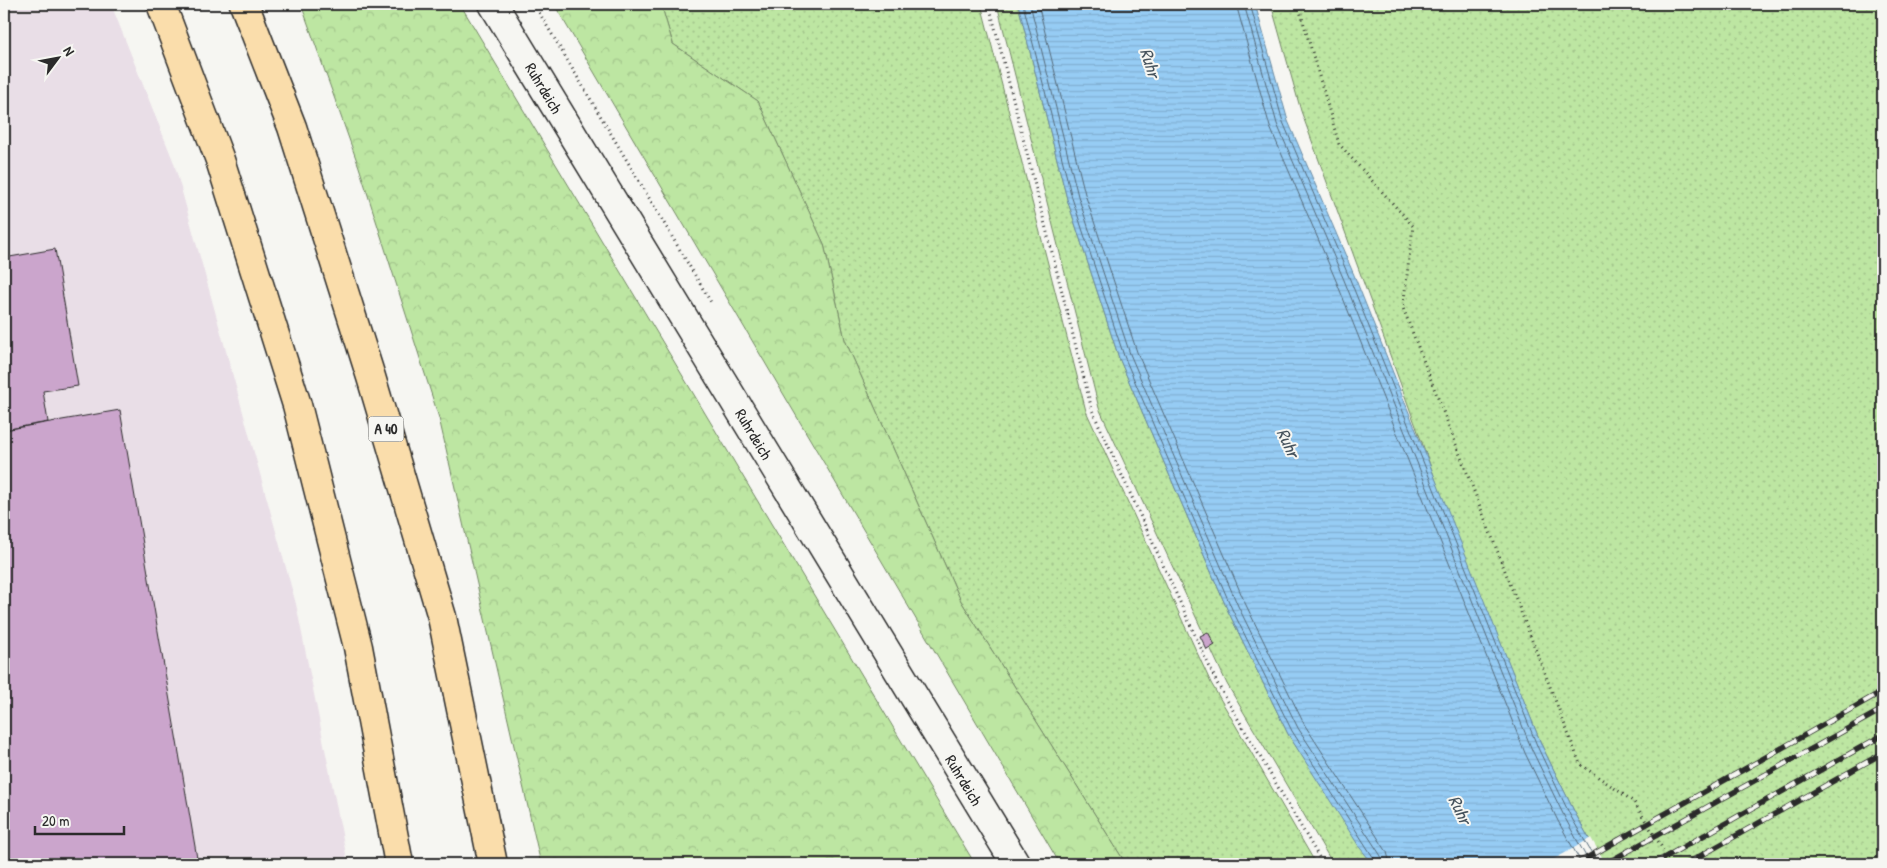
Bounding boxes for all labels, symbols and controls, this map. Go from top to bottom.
north arrow [32,32,82,82]
text: N [59,43,80,60]
water label: Ruhr [1134,45,1168,83]
street label: Ruhrdeich [520,58,568,118]
street label: Ruhrdeich [730,404,778,464]
road number: A 40 [368,416,404,442]
water label: Ruhr [1271,424,1307,463]
street label: Ruhrdeich [940,750,988,810]
water label: Ruhr [1443,791,1479,831]
scale bar [35,803,124,835]
text: 20 m [42,810,69,831]

